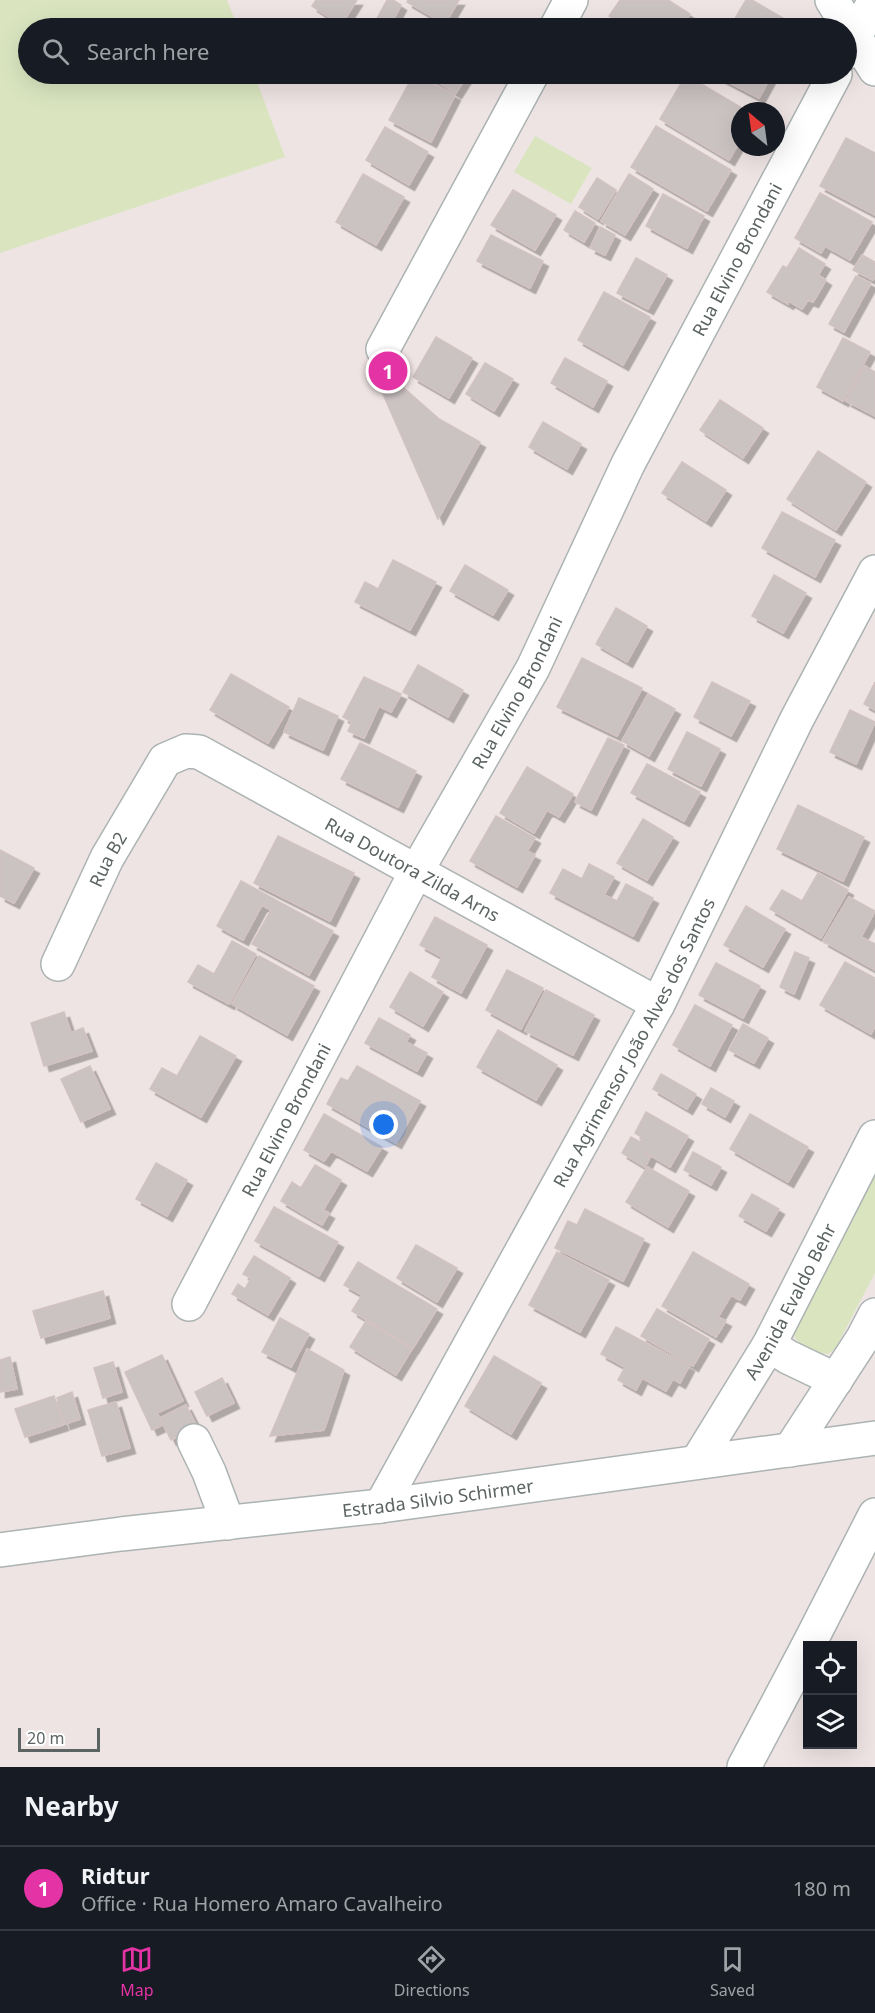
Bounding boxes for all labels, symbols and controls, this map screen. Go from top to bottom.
search box [18,18,857,84]
icon: search [39,35,72,68]
text: Search here [87,36,209,66]
north arrow [731,102,785,156]
street label: Rua Elvino Brondani [686,179,787,340]
pin: 1 [368,348,408,394]
street label: Rua Elvino Brondani [466,612,567,773]
street label: Rua Doutora Zilda Arns [321,812,504,927]
street label: Rua B2 [83,827,132,891]
street label: Rua Agrimensor João Alves dos Santos [547,894,720,1191]
street label: Rua Elvino Brondani [236,1039,336,1201]
your location [369,1110,398,1139]
street label: Avenida Evaldo Behr [739,1218,841,1384]
street label: Estrada Silvio Schirmer [341,1473,536,1522]
map controls [803,1641,857,1749]
button: locate [803,1641,857,1695]
button: layers [803,1695,857,1749]
scale bar [18,1725,100,1752]
text: 20 m [27,1727,64,1749]
text: Nearby [24,1788,119,1824]
text: Ridtur [81,1860,150,1890]
text: 1 [38,1875,49,1902]
text: 180 m [793,1875,851,1902]
text: Office · Rua Homero Amaro Cavalheiro [81,1890,442,1917]
tab: Map [120,1943,153,2001]
tab: Directions [394,1943,470,2001]
tab: Saved [710,1943,755,2001]

